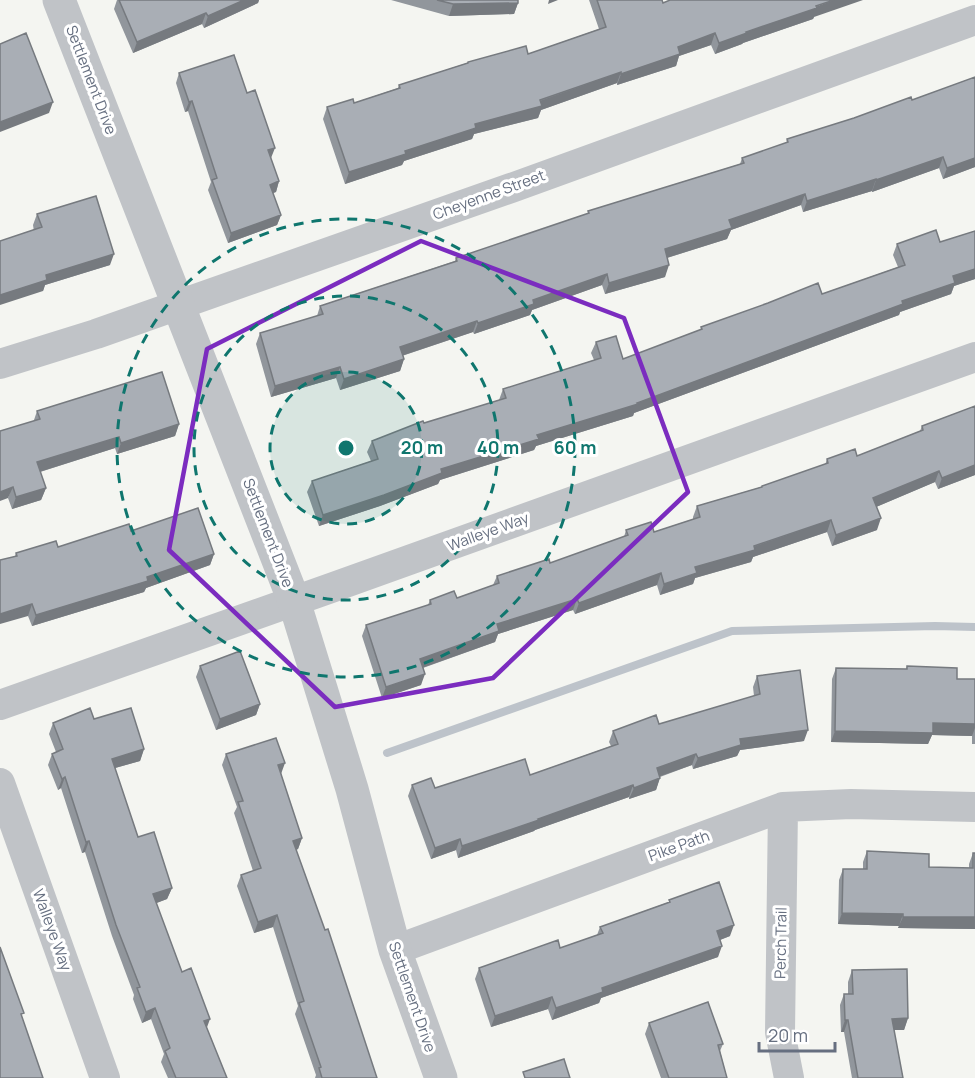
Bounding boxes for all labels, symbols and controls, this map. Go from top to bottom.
street label: Settlement Drive [61,22,122,138]
street label: Cheyenne Street [430,164,548,225]
text: 20 m [401,435,443,459]
text: 40 m [477,435,519,459]
text: 60 m [554,435,596,459]
centre of rings [336,438,356,458]
street label: Settlement Drive [238,475,299,591]
street label: Walleye Way [444,507,532,556]
street label: Pike Path [645,825,712,866]
street label: Walleye Way [28,886,77,974]
street label: Perch Trail [769,907,792,979]
street label: Settlement Drive [384,939,441,1055]
scale bar [759,1015,836,1053]
text: 20 m [768,1023,808,1047]

